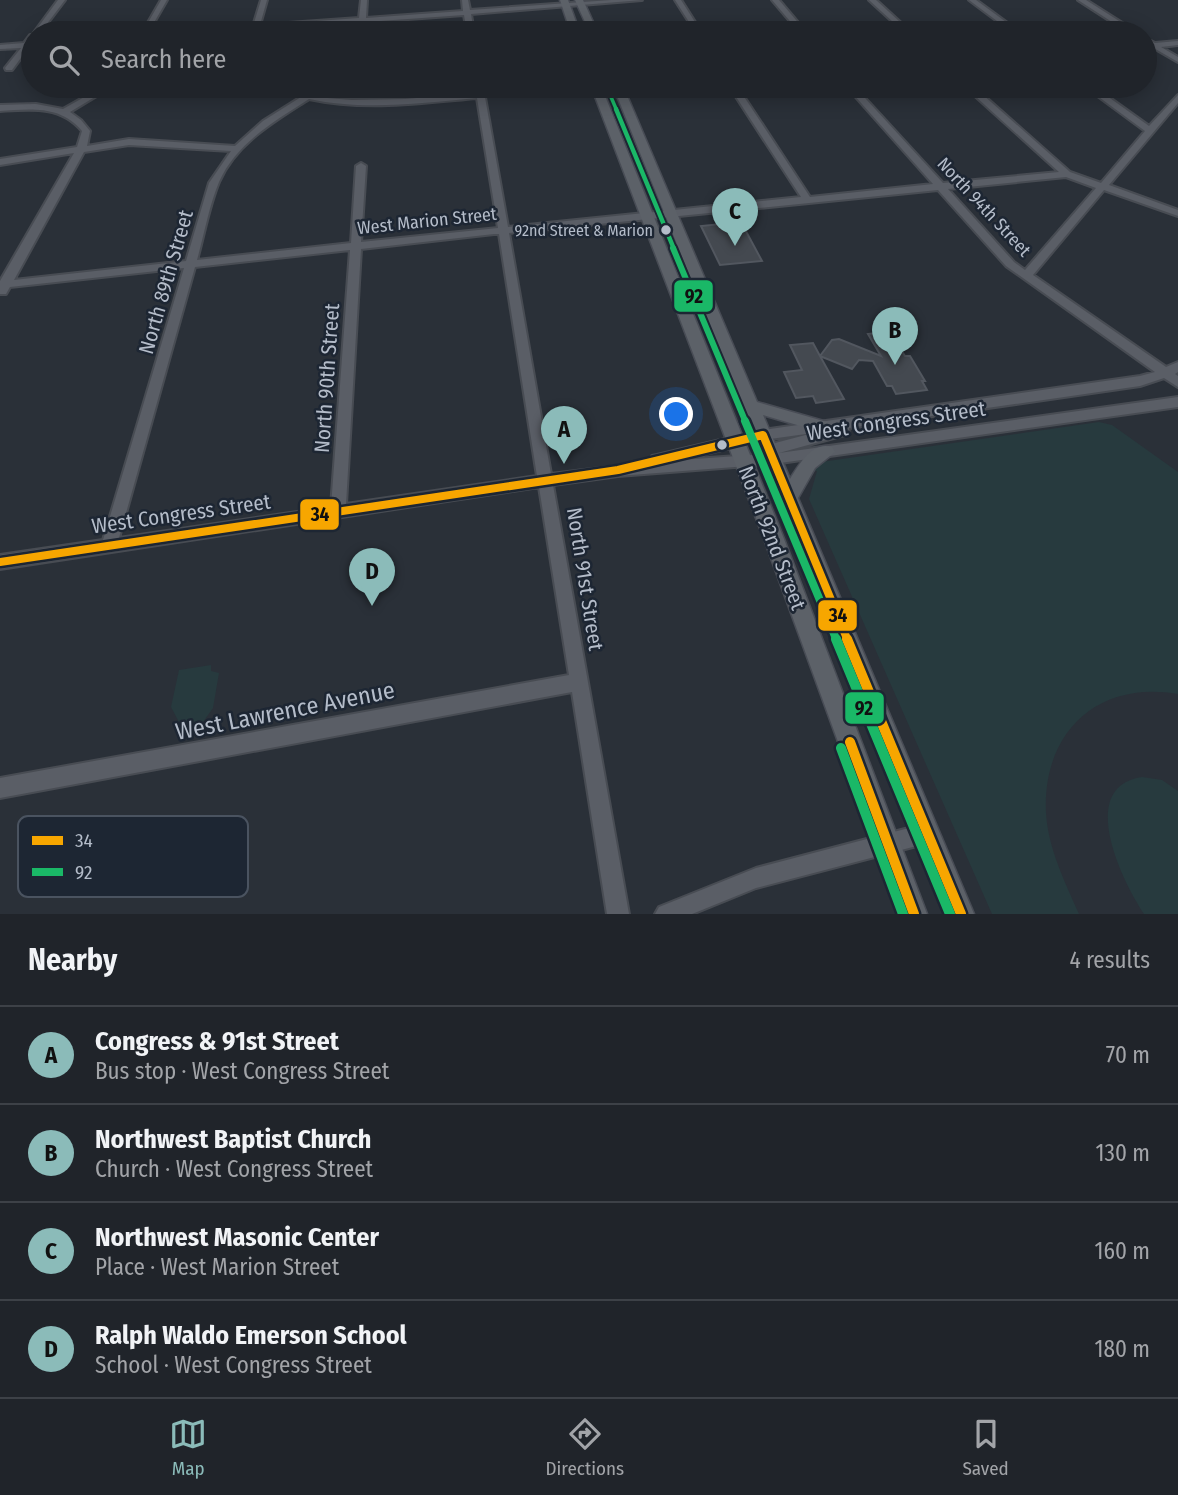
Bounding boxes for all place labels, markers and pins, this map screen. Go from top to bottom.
pin: C [712,188,758,246]
place label: 92nd Street & Marion [514,221,653,240]
marker: 92nd Street & Marion [659,223,673,237]
pin: B [872,307,918,365]
pin: A [541,406,587,464]
unlabelled marker [715,438,729,452]
pin: D [349,548,395,606]

